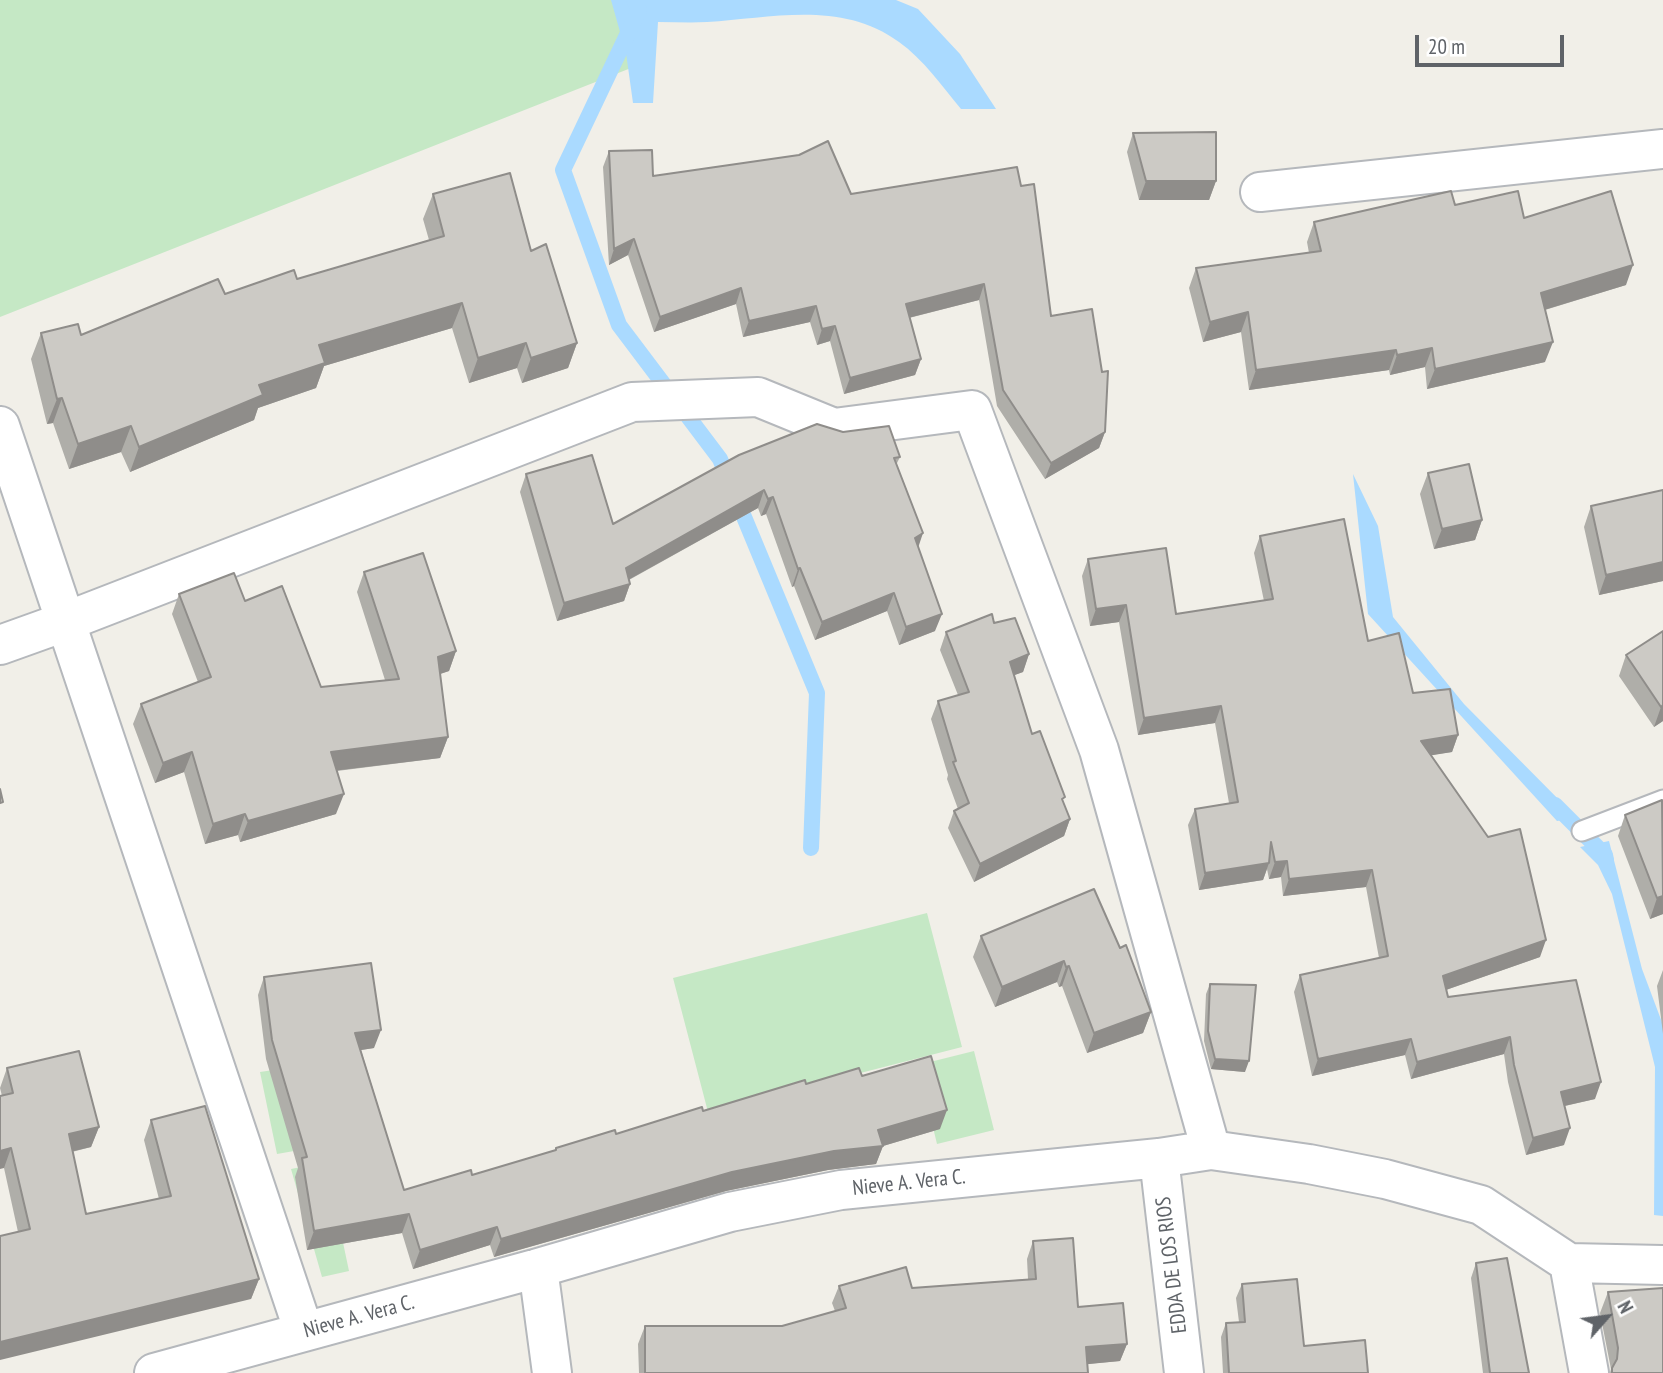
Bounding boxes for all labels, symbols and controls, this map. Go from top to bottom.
scale bar [1418,21,1567,65]
text: 20 m [1428,33,1465,60]
street label: Nieve A. Vera C. [851,1165,967,1201]
street label: EDDA DE LOS RIOS [1151,1195,1193,1335]
north arrow [1572,1282,1642,1352]
street label: Nieve A. Vera C. [301,1290,417,1344]
text: N [1613,1297,1639,1317]

